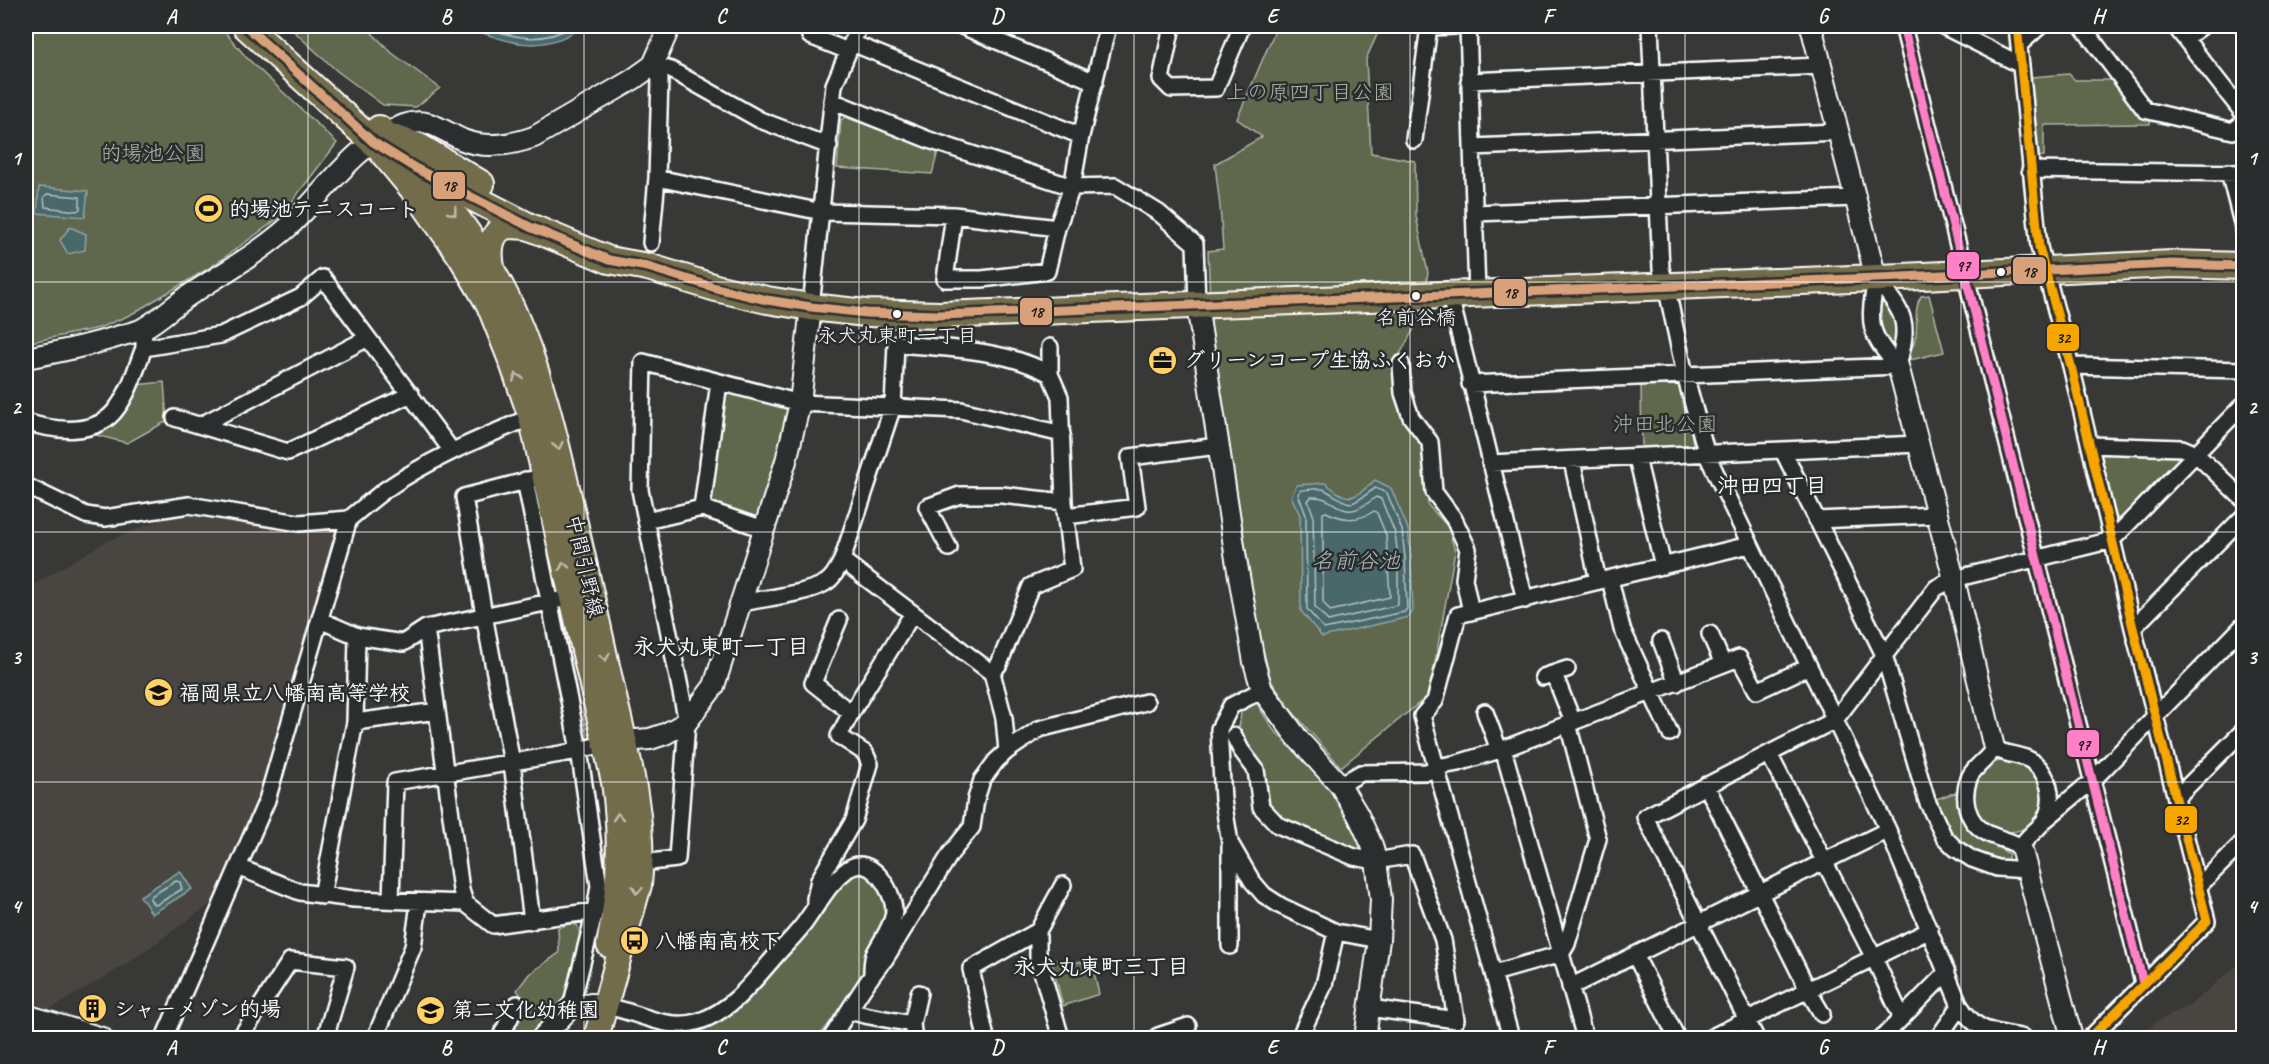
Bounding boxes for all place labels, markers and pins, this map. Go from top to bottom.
sports icon: 的場池テニスコート [192,193,224,225]
place label: 的場池テニスコート [229,196,418,222]
unlabelled marker [1995,266,2007,278]
marker: 名前谷橋 [1410,290,1422,302]
place label: 名前谷橋 [1376,305,1456,330]
marker: 永犬丸東町一丁目 [891,308,903,320]
place label: 永犬丸東町一丁目 [817,323,977,348]
office icon: グリーンコープ生協ふくおか [1147,344,1179,376]
place label: グリーンコープ生協ふくおか [1184,347,1455,373]
school or university icon: 福岡県立八幡南高等学校 [142,677,174,709]
place label: 福岡県立八幡南高等学校 [179,680,410,706]
bus stop icon: 八幡南高校下 [618,925,650,957]
place label: 八幡南高校下 [655,928,781,954]
building icon: シャーメゾン的場 [77,993,109,1025]
school or university icon: 第二文化幼稚園 [415,994,447,1026]
place label: シャーメゾン的場 [114,996,281,1022]
place label: 第二文化幼稚園 [452,997,599,1023]

